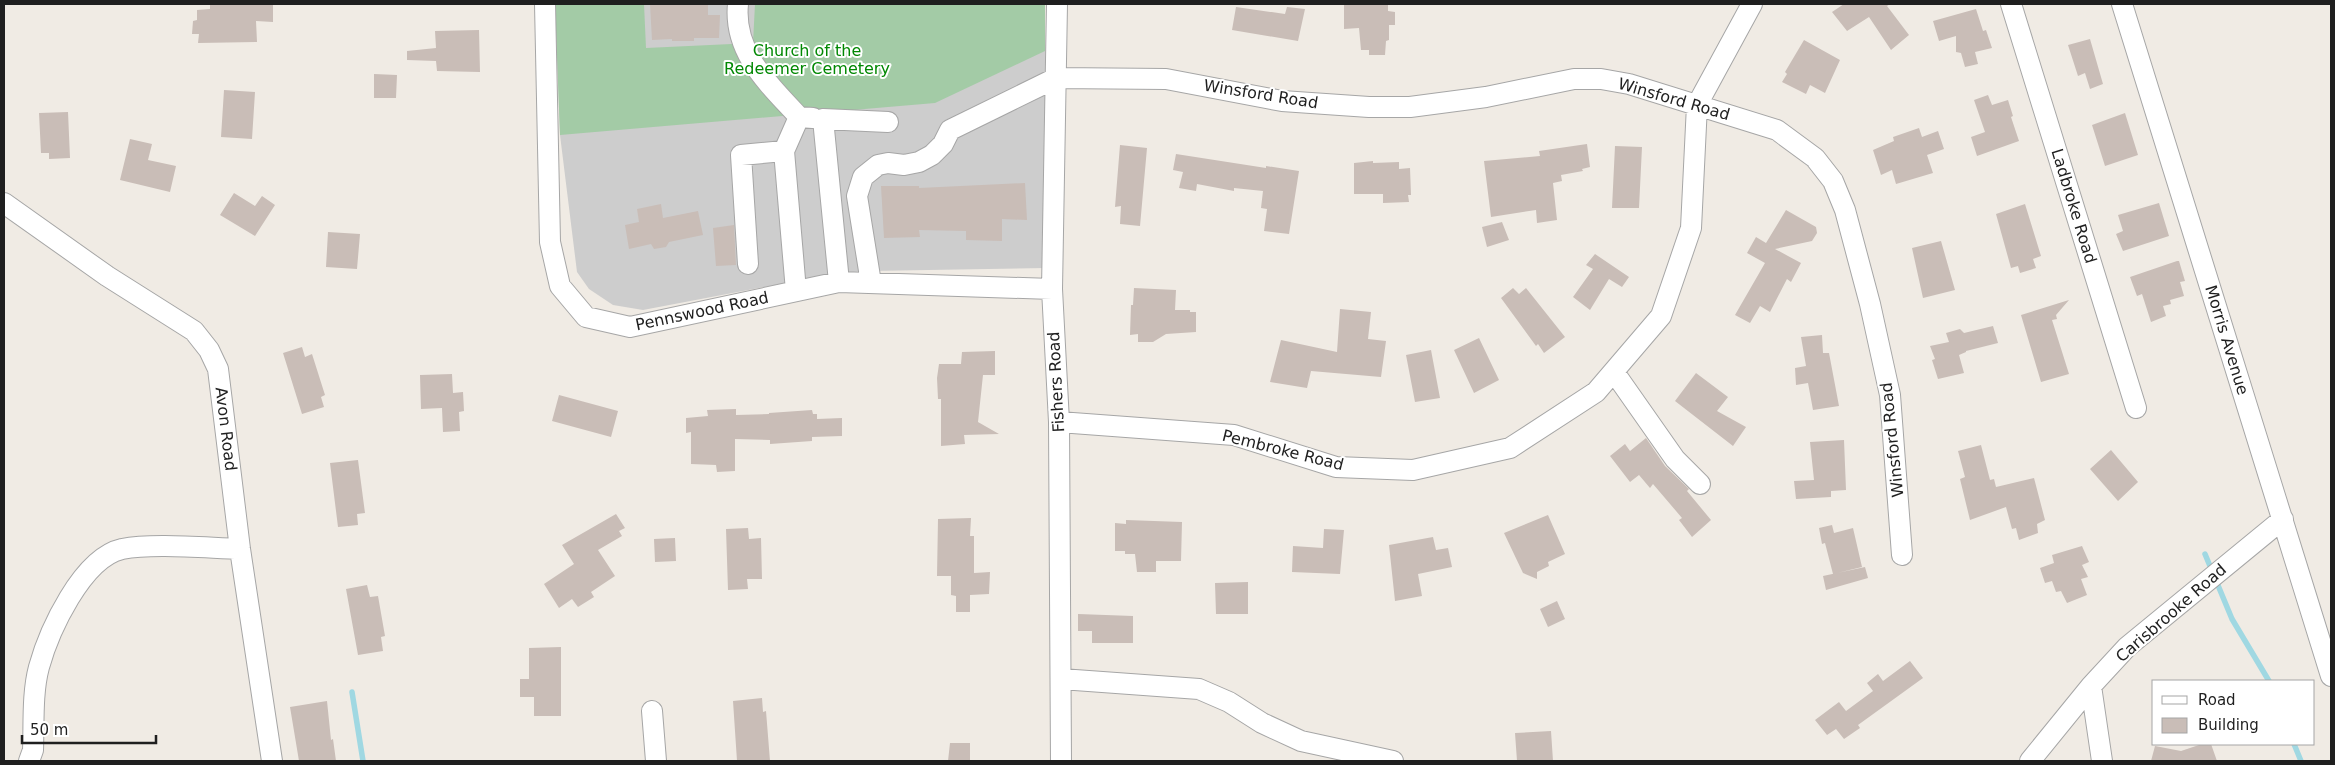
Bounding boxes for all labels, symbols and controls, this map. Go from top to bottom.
park label: Church of the Redeemer Cemetery [724,41,890,78]
street label: Winsford Road [1616,74,1732,124]
street label: Winsford Road [1202,76,1320,112]
street label: Ladbroke Road [2048,146,2100,266]
street label: Morris Avenue [2201,283,2253,397]
street label: Pennswood Road [634,288,770,334]
street label: Fishers Road [1044,331,1068,433]
street label: Winsford Road [1877,382,1907,498]
street label: Avon Road [211,386,241,472]
street label: Pembroke Road [1220,426,1346,474]
street label: Carisbrooke Road [2112,560,2230,666]
legend [2152,680,2315,745]
text: Road [2198,691,2236,709]
scale bar [22,712,156,744]
text: Building [2198,716,2259,734]
text: 50 m [30,721,68,739]

